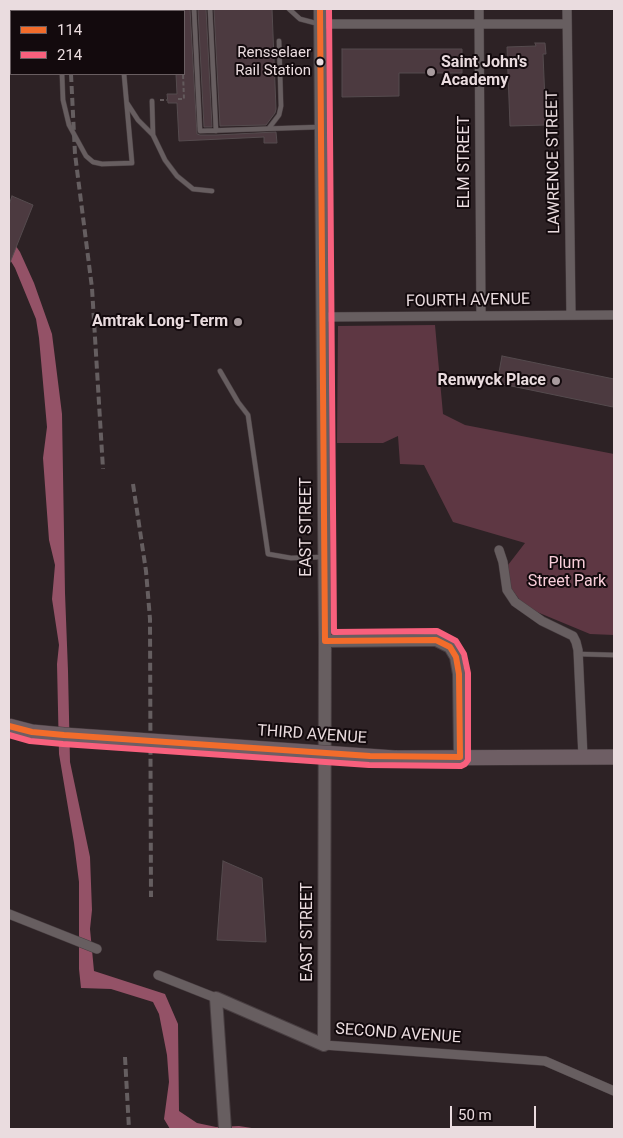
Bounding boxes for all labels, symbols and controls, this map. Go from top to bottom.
legend [10,10,185,75]
text: 114 [57,21,82,39]
place label: Rensselaer Rail Station [235,44,311,79]
text: 214 [57,46,82,64]
place label: Saint John's Academy [441,53,527,91]
marker: Rensselaer Rail Station [315,57,325,67]
marker: Saint John's Academy [425,66,437,78]
street label: LAWRENCE STREET [543,90,565,234]
street label: ELM STREET [455,116,475,208]
street label: FOURTH AVENUE [406,290,530,312]
place label: Amtrak Long-Term [92,312,228,332]
marker: Amtrak Long-Term [232,316,244,328]
place label: Renwyck Place [437,371,546,391]
marker: Renwyck Place [550,375,562,387]
street label: EAST STREET [297,477,317,577]
park label: Plum Street Park [528,554,606,592]
street label: THIRD AVENUE [257,722,367,748]
street label: EAST STREET [298,882,318,982]
street label: SECOND AVENUE [335,1020,461,1048]
scale bar [453,1096,539,1128]
text: 50 m [458,1106,492,1124]

